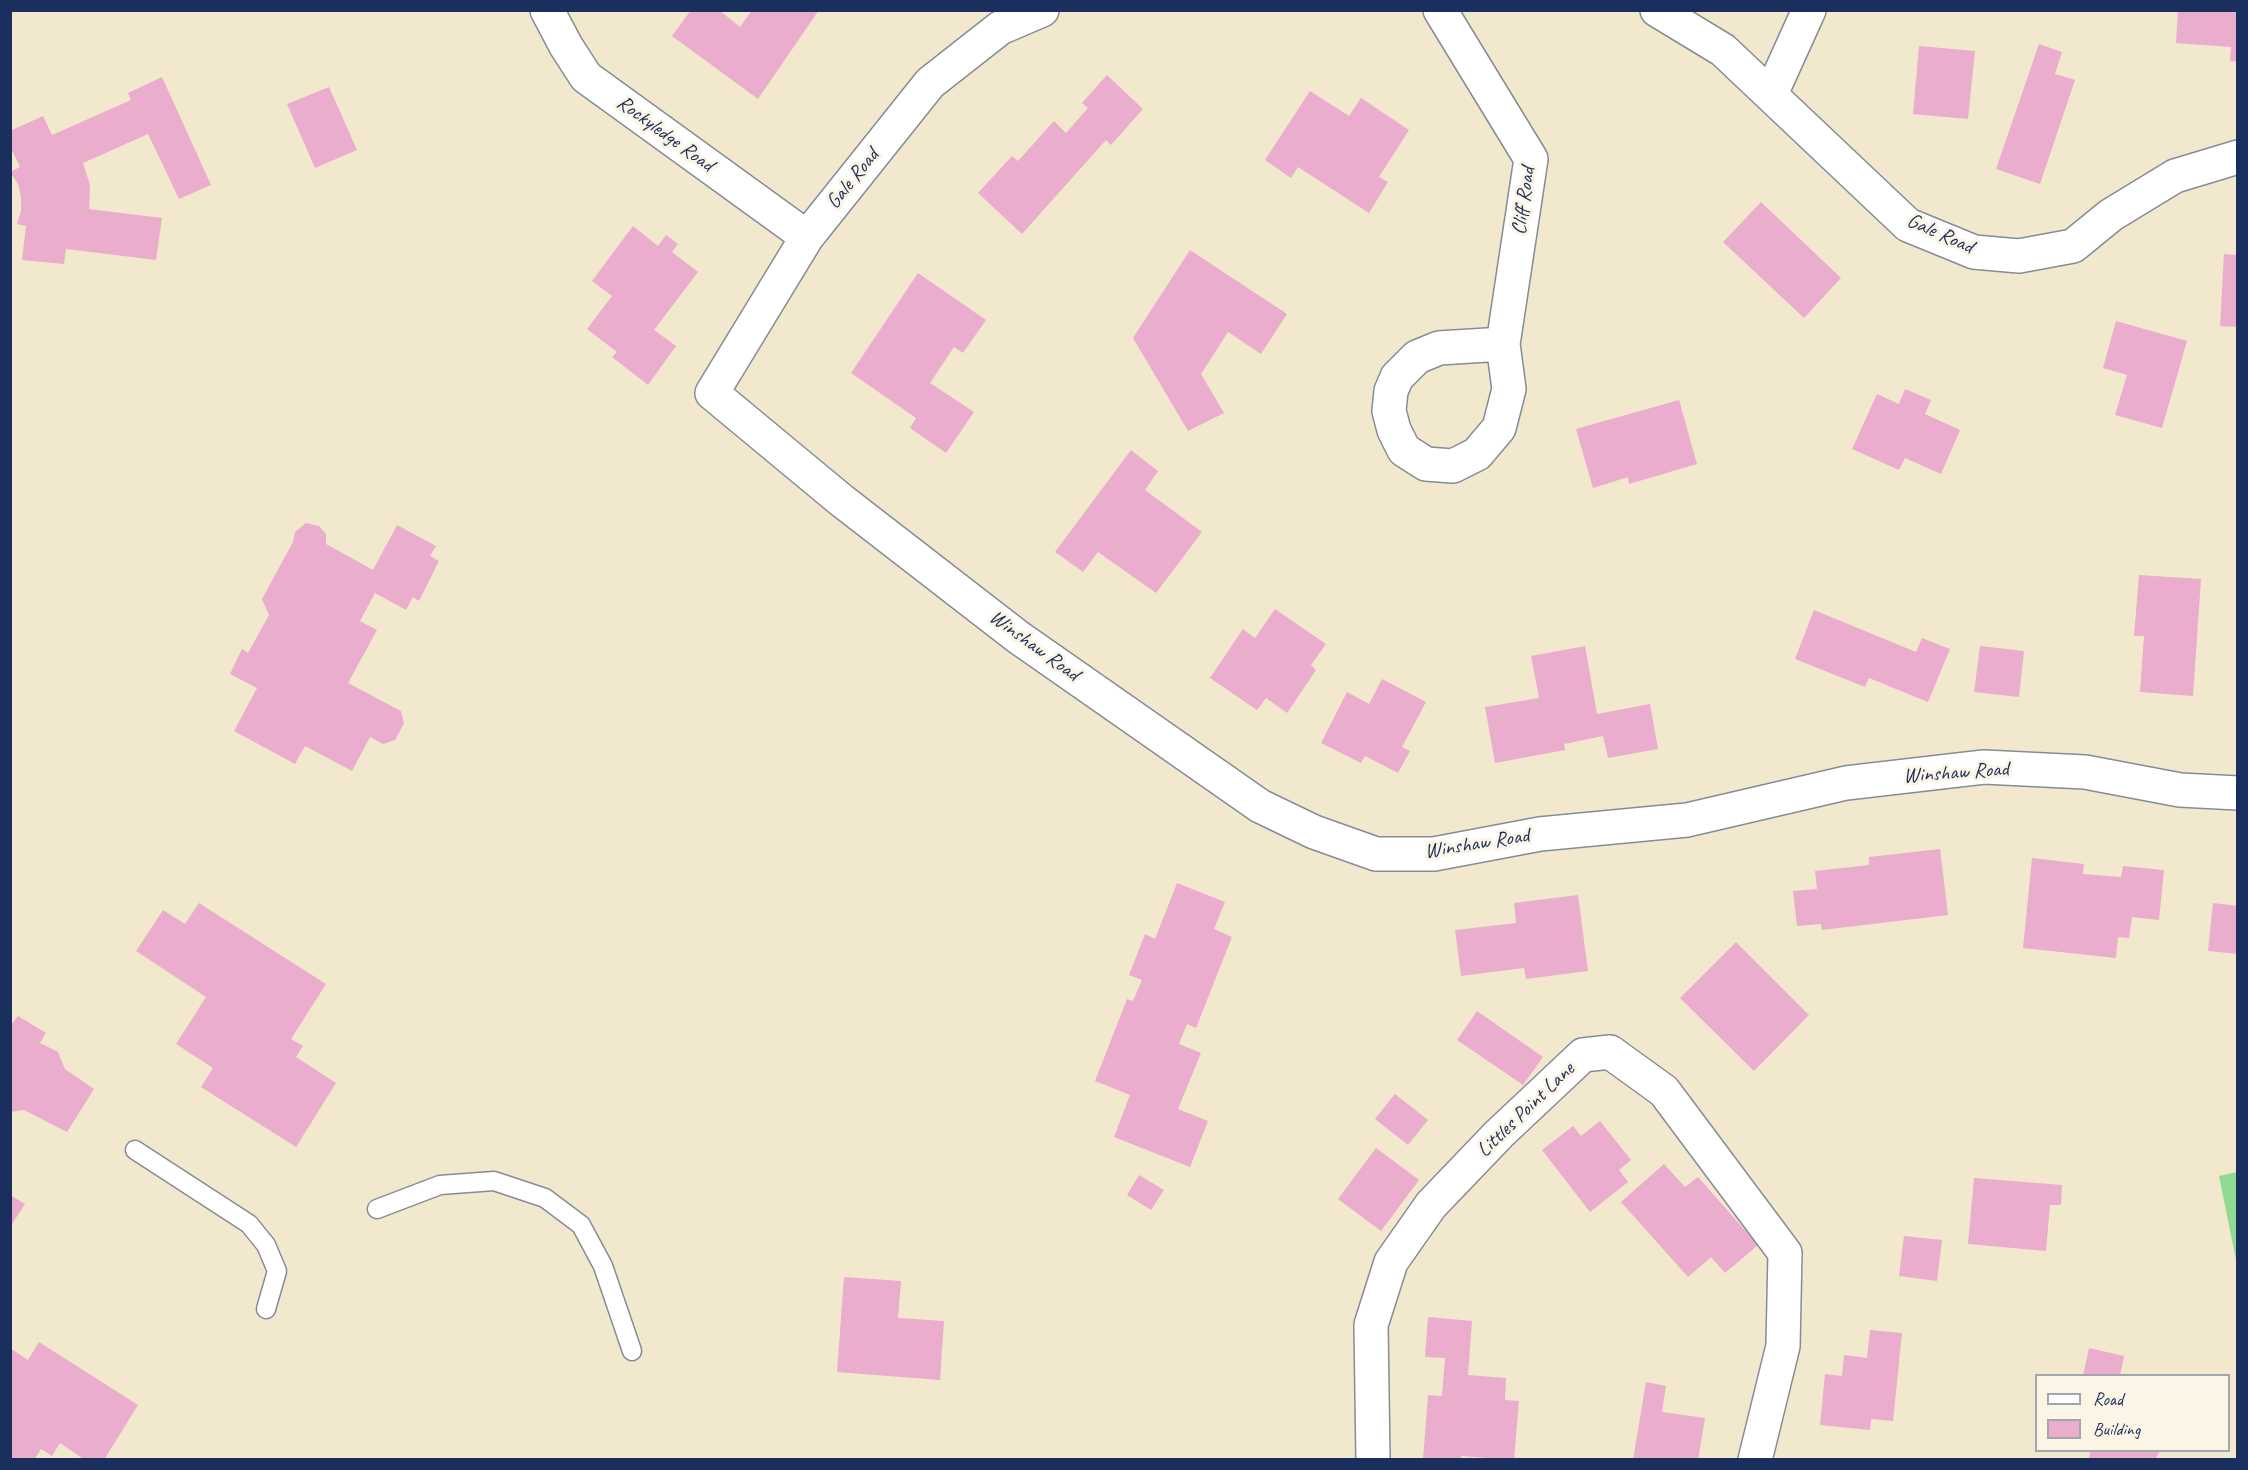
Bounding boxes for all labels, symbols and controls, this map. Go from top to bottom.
street label: Rockyledge Road [612,90,718,178]
street label: Gale Road [821,144,885,214]
street label: Cliff Road [1507,165,1541,237]
street label: Gale Road [1903,208,1977,260]
street label: Winshaw Road [984,605,1084,687]
street label: Winshaw Road [1903,757,2009,789]
street label: Winshaw Road [1423,823,1531,865]
street label: Littles Point Lane [1472,1057,1580,1163]
legend [2035,1374,2230,1452]
text: Road [2093,1388,2123,1410]
text: Building [2093,1418,2140,1440]

